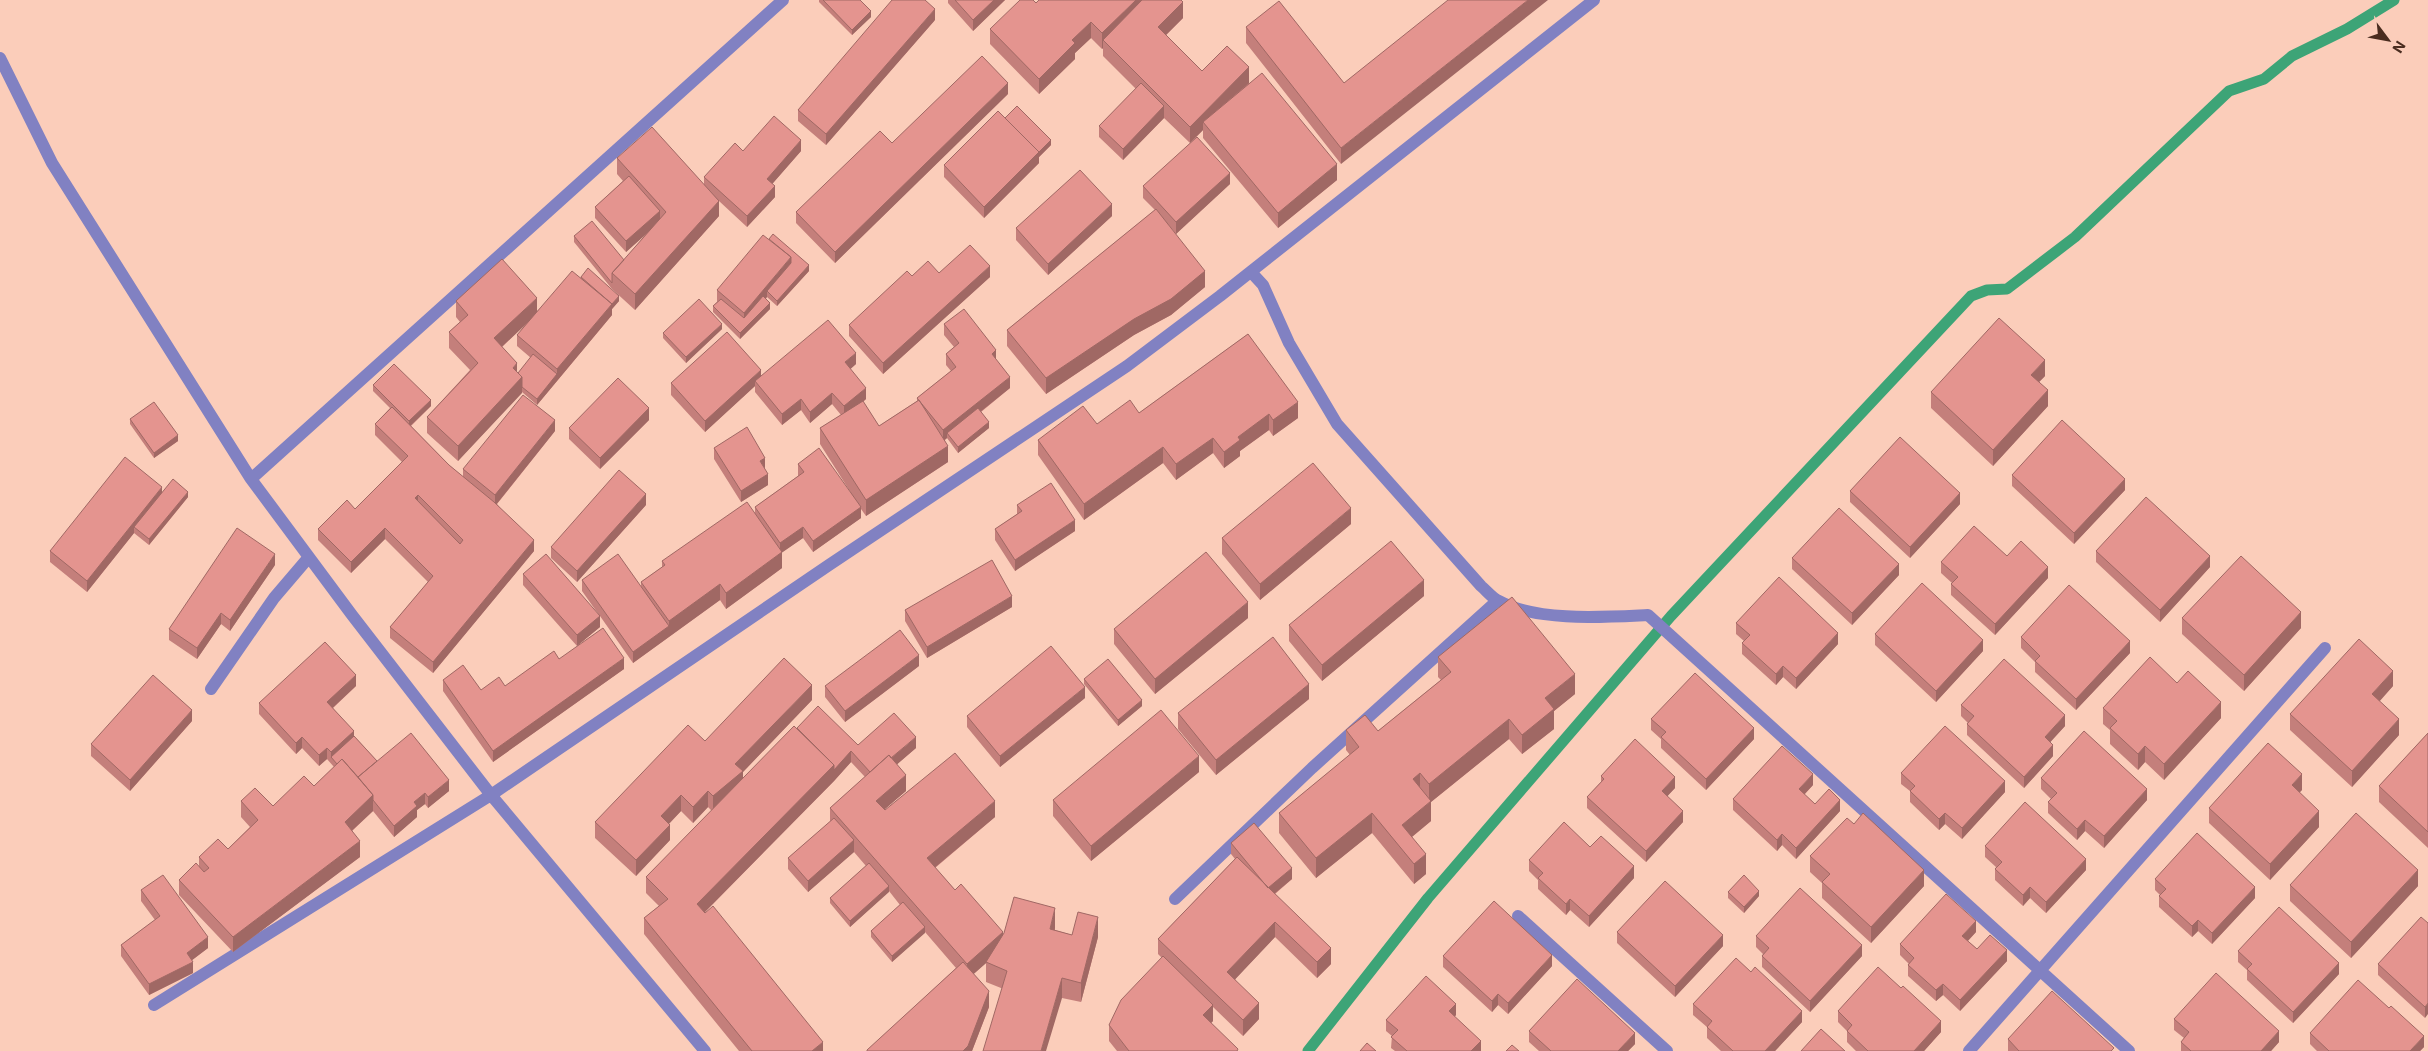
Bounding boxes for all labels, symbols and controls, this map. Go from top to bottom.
north arrow [2363,15,2413,65]
text: N [2389,38,2409,56]

